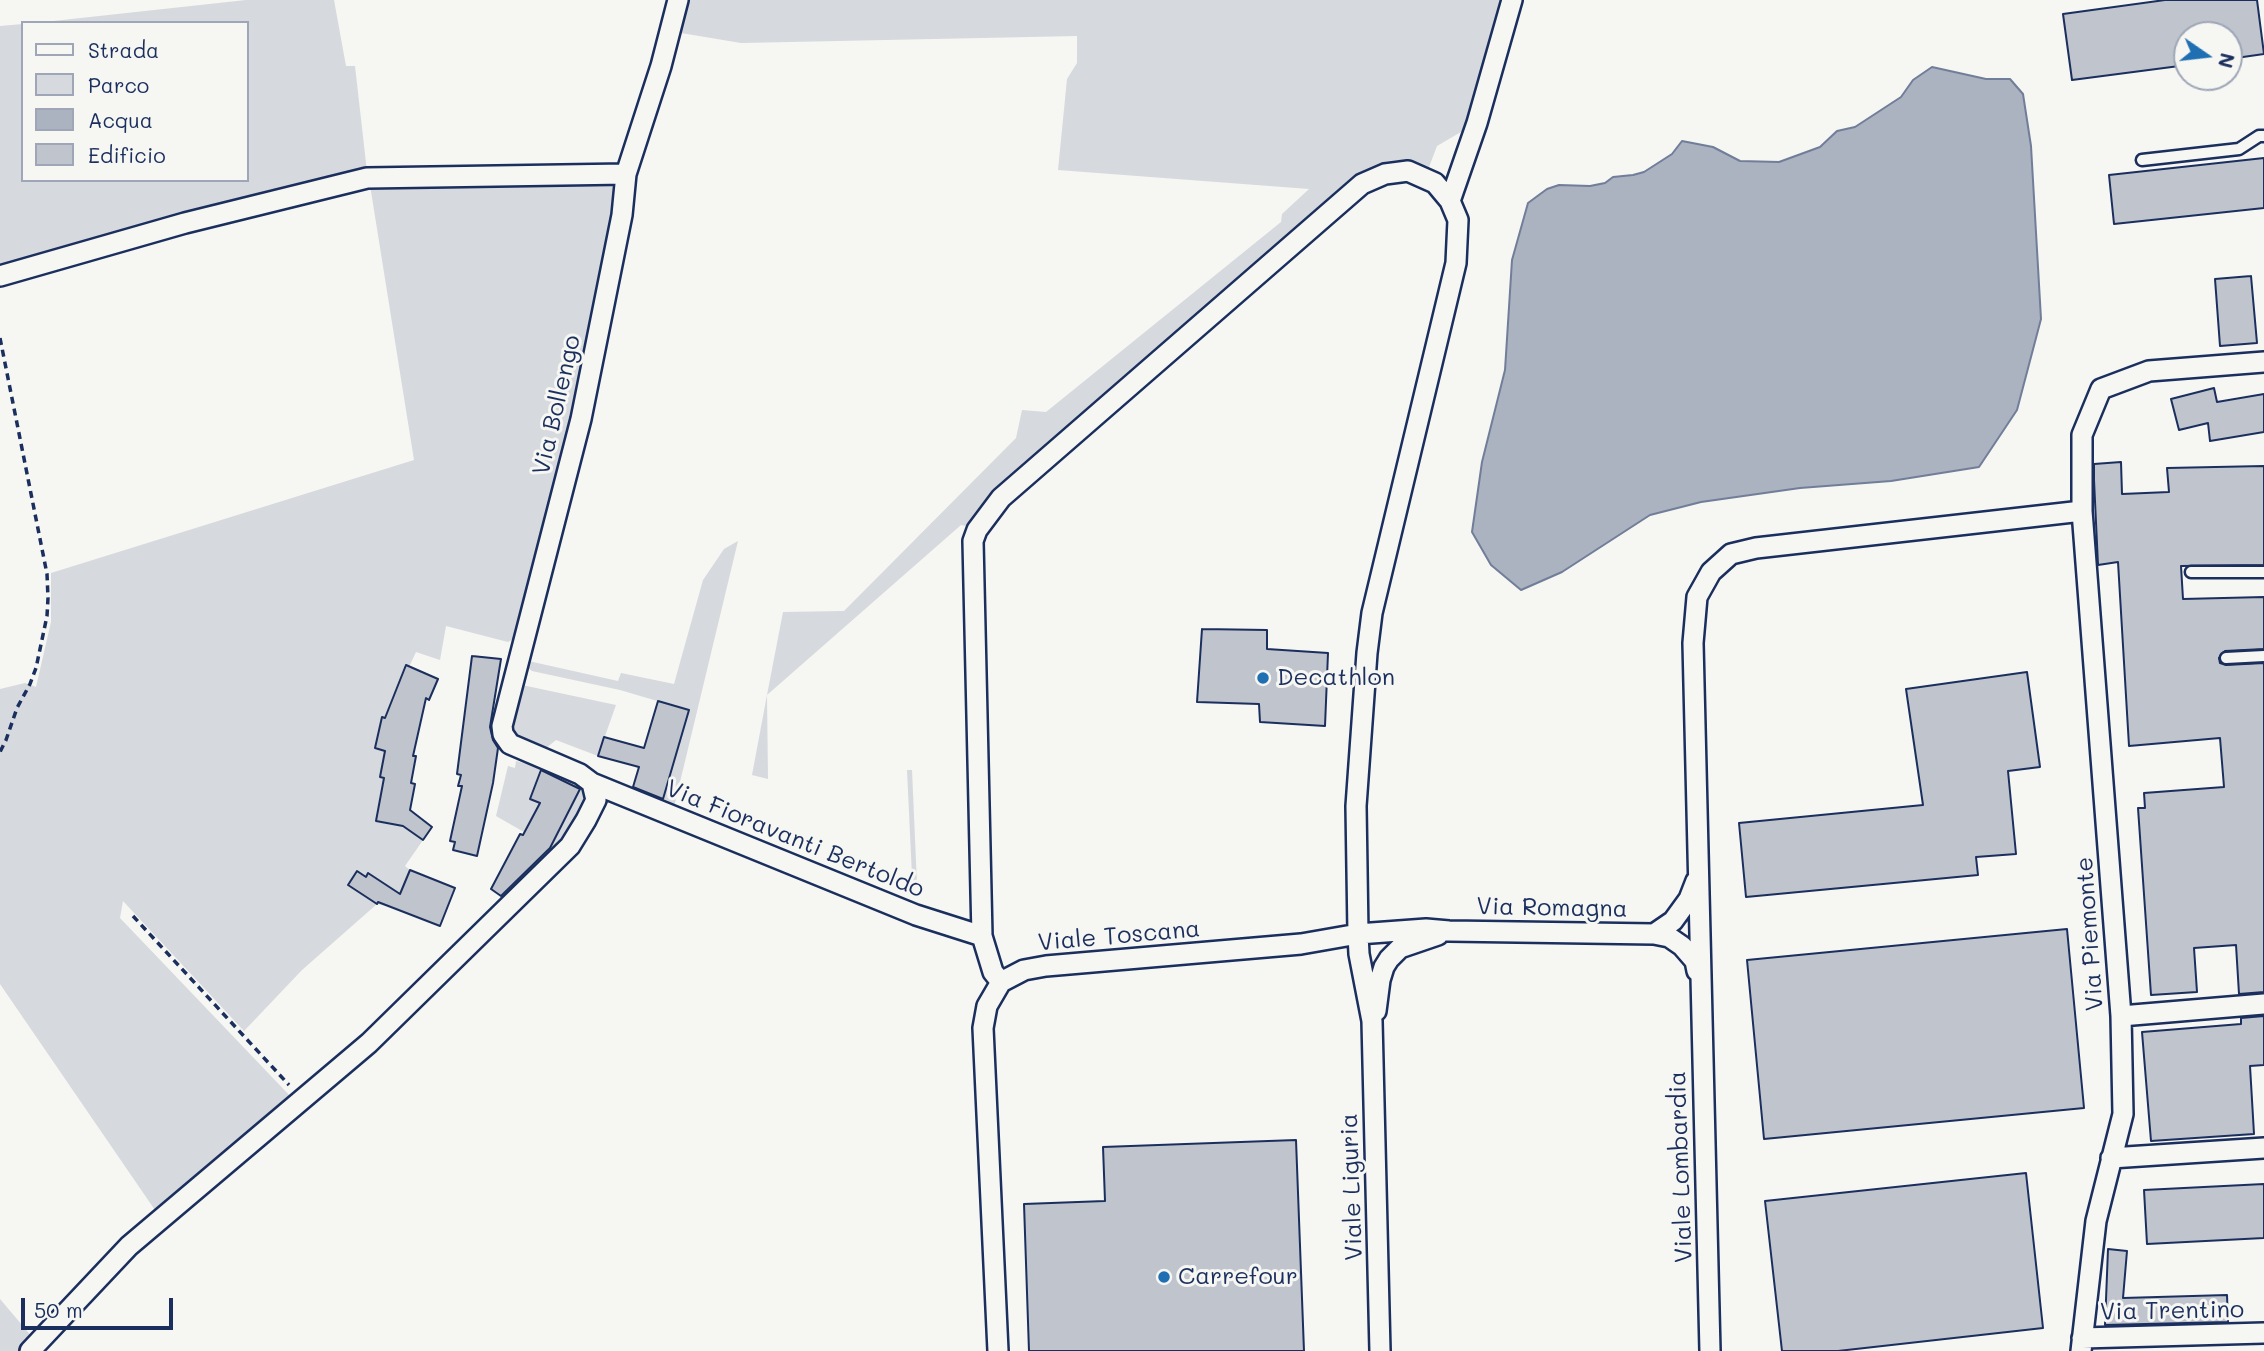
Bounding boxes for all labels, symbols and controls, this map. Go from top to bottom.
legend [21,21,248,182]
north arrow [2173,21,2243,91]
text: Strada [88,36,159,63]
text: N [2213,51,2241,71]
text: Parco [88,71,149,98]
text: Acqua [88,106,153,133]
text: Edificio [88,141,166,168]
street label: Via Bollengo [527,332,587,478]
place label: Decathlon [1277,664,1395,692]
marker: Decathlon [1255,670,1271,686]
street label: Via Fioravanti Bertoldo [662,774,928,904]
street label: Via Piemonte [2070,856,2110,1012]
street label: Via Romagna [1476,892,1628,924]
street label: Viale Toscana [1037,915,1201,957]
street label: Viale Lombardia [1663,1071,1699,1263]
street label: Viale Liguria [1335,1113,1369,1261]
place label: Carrefour [1178,1263,1298,1291]
marker: Carrefour [1156,1269,1172,1285]
scale bar [24,1284,177,1328]
street label: Via Trentino [2100,1295,2244,1327]
text: 50 m [34,1296,83,1323]

